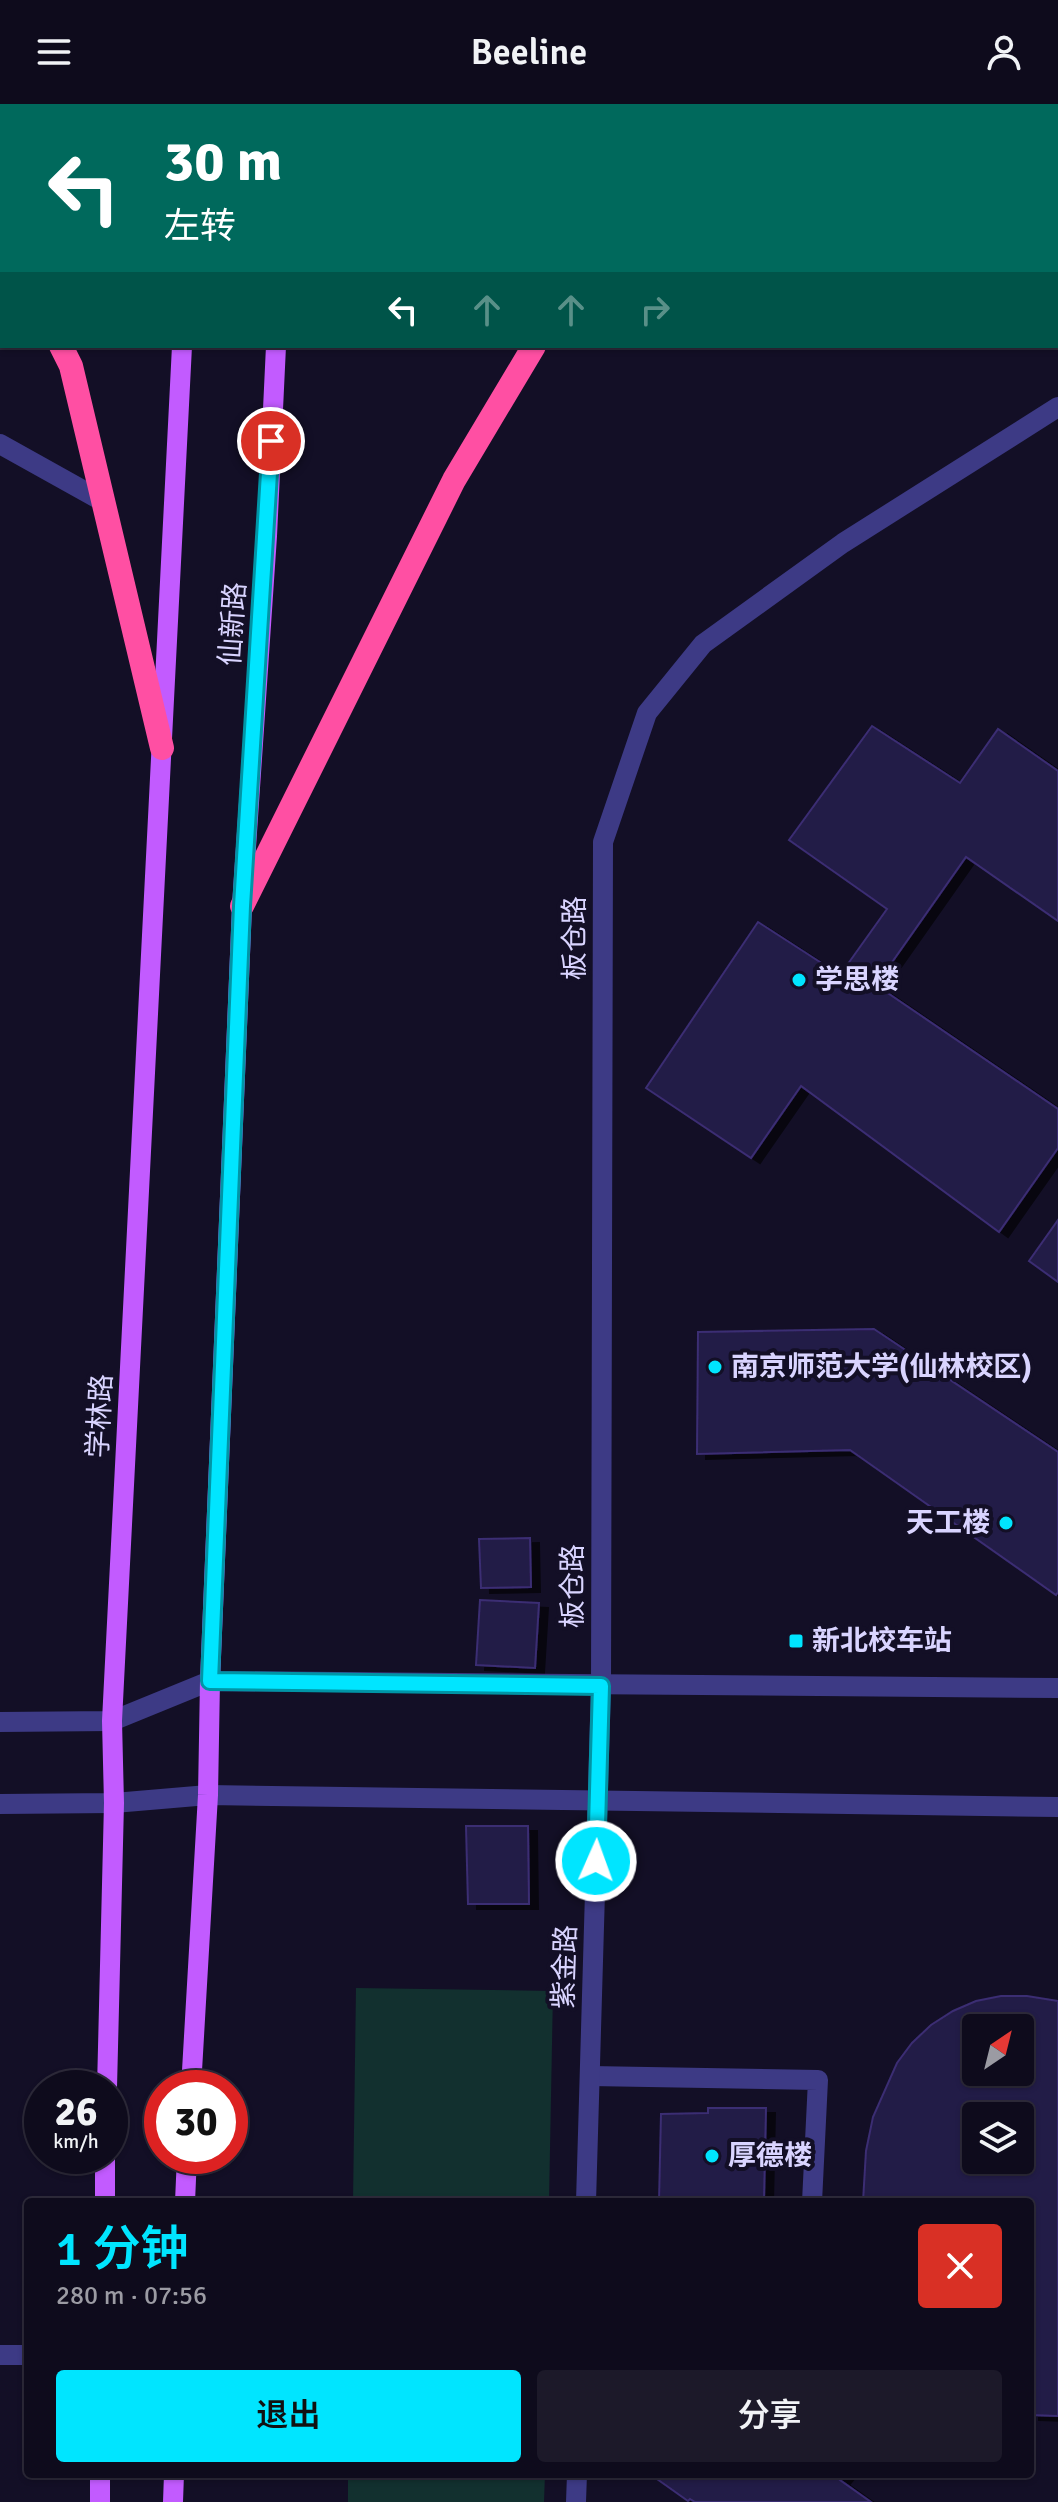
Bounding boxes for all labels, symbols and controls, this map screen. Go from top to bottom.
icon: menu [32,30,76,74]
text: Beeline [471,30,587,75]
icon: person [982,30,1026,74]
text: 30 m [164,127,282,196]
icon: left [32,136,136,240]
text: 左转 [164,204,236,249]
icon: left [381,288,425,332]
icon: ahead [465,288,509,332]
icon: ahead [549,288,593,332]
icon: right [633,288,677,332]
pin [237,407,305,475]
icon: arrive [249,419,293,463]
street label: 仙新路 [213,581,253,667]
street label: 板仓路 [558,896,592,980]
place label: 学思楼 [815,963,899,997]
marker: 学思楼 [790,971,808,989]
place label: 南京师范大学(仙林校区) [731,1350,1032,1384]
marker: 南京师范大学(仙林校区) [706,1358,724,1376]
street label: 学林路 [81,1373,119,1459]
place label: 天工楼 [906,1506,990,1540]
marker: 天工楼 [997,1514,1015,1532]
street label: 板仓路 [556,1544,590,1628]
place label: 新北校车站 [812,1624,952,1658]
marker: 新北校车站 [787,1632,805,1650]
position arrow [554,1819,638,1903]
street label: 紫金路 [547,1924,583,2010]
north arrow [962,2014,1034,2086]
map controls [962,2014,1034,2174]
speed limit sign: 30 [144,2070,248,2174]
text: 26 [54,2087,98,2137]
button: layers [962,2102,1034,2174]
text: km/h [53,2129,99,2154]
place label: 厚德楼 [728,2139,812,2173]
marker: 厚德楼 [703,2147,721,2165]
text: 1 分钟 [56,2220,188,2279]
button: close [918,2224,1002,2308]
text: 280 m · 07:56 [56,2280,207,2312]
button: 退出 [56,2370,521,2462]
button: 分享 [537,2370,1002,2462]

